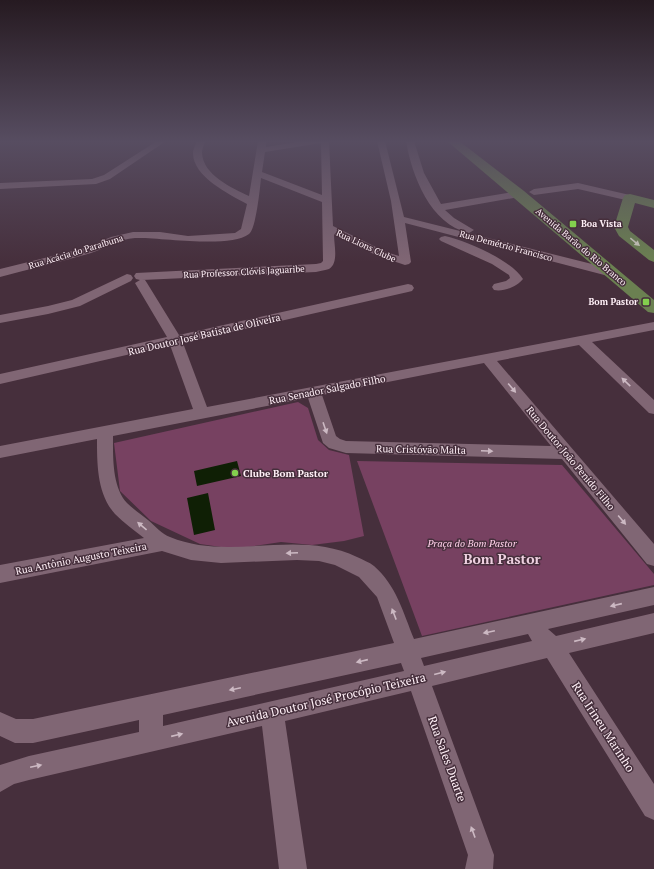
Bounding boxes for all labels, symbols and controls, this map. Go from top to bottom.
street label: Avenida Barão do Rio Branco [533,205,629,289]
place label: Boa Vista [581,218,622,230]
marker: Boa Vista [568,219,578,229]
street label: Rua Lions Clube [334,227,398,265]
street label: Rua Demétrio Francisco [458,228,554,264]
street label: Rua Acácia do Paraíbuna [27,232,125,272]
one-way arrow [630,238,641,246]
street label: Rua Professor Clóvis Jaguaribe [183,263,306,281]
place label: Bom Pastor [588,296,638,308]
marker: Bom Pastor [641,297,651,307]
street label: Rua Doutor José Batista de Oliveira [127,311,282,358]
street label: Rua Senador Salgado Filho [268,372,387,407]
one-way arrow [621,377,631,387]
one-way arrow [508,382,517,393]
street label: Rua Doutor João Penido Filho [523,404,618,513]
one-way arrow [323,423,329,435]
street label: Rua Cristóvão Malta [376,442,466,457]
one-way arrow [481,447,493,454]
place label: Clube Bom Pastor [243,467,329,480]
marker: Clube Bom Pastor [230,468,240,478]
one-way arrow [618,514,627,525]
one-way arrow [136,521,147,530]
park label: Praça do Bom Pastor [426,537,518,550]
street label: Rua Antônio Augusto Teixeira [14,539,148,578]
one-way arrow [286,549,298,556]
district label: Bom Pastor [463,549,541,568]
one-way arrow [610,602,622,608]
one-way arrow [390,607,396,619]
one-way arrow [483,630,495,636]
one-way arrow [574,637,586,643]
one-way arrow [356,658,368,664]
street label: Avenida Doutor José Procópio Teixeira [225,669,427,730]
one-way arrow [434,670,446,676]
street label: Rua Irineu Marinho [569,679,638,775]
one-way arrow [229,687,241,693]
street label: Rua Sales Duarte [425,714,470,804]
one-way arrow [171,732,183,738]
one-way arrow [30,763,42,769]
one-way arrow [469,825,475,837]

